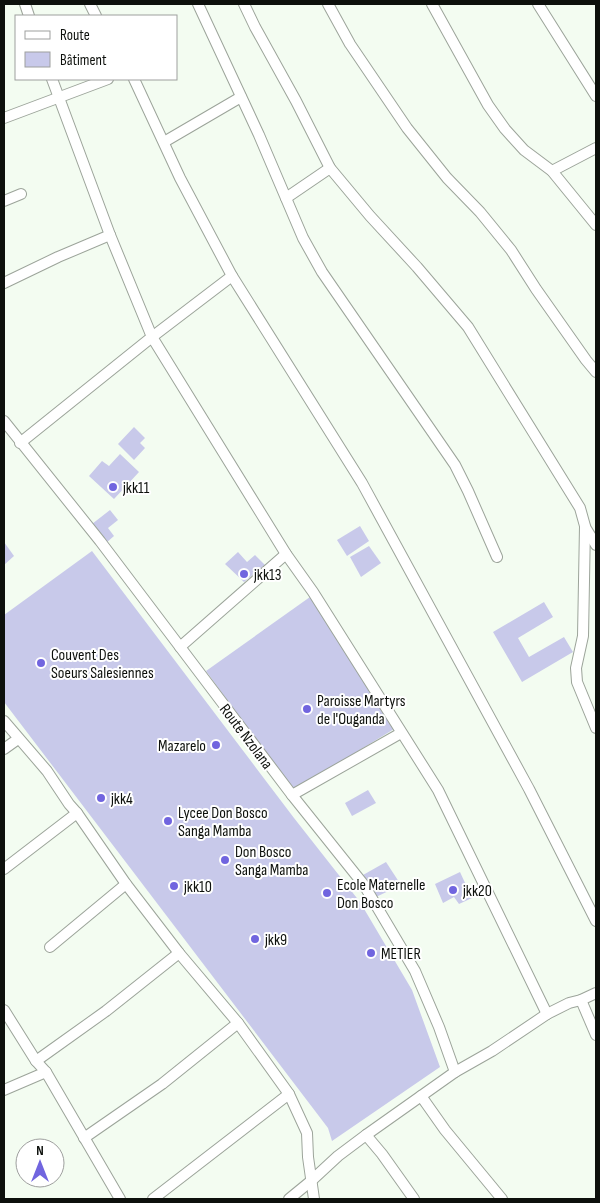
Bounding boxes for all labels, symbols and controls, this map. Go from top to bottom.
legend [15,15,178,80]
text: Route [60,26,90,45]
text: Bâtiment [60,51,107,70]
place label: jkk11 [122,479,150,498]
marker: jkk11 [107,481,119,493]
place label: jkk13 [253,566,281,585]
marker: jkk13 [238,568,250,580]
place label: Couvent Des Soeurs Salesiennes [51,646,154,683]
marker: Couvent Des Soeurs Salesiennes [35,657,47,669]
place label: Paroisse Martyrs de l'Ouganda [317,692,406,729]
street label: Route Nzolana [215,701,276,773]
marker: Paroisse Martyrs de l'Ouganda [301,703,313,715]
place label: Mazarelo [158,737,206,756]
marker: Mazarelo [210,739,222,751]
place label: jkk4 [110,790,133,809]
marker: jkk4 [95,792,107,804]
place label: Lycee Don Bosco Sanga Mamba [178,804,268,841]
marker: Lycee Don Bosco Sanga Mamba [162,815,174,827]
place label: Don Bosco Sanga Mamba [235,843,308,880]
marker: Don Bosco Sanga Mamba [219,854,231,866]
place label: Ecole Maternelle Don Bosco [337,876,426,913]
place label: jkk10 [183,878,212,897]
marker: jkk10 [168,880,180,892]
place label: jkk20 [462,882,492,901]
marker: jkk20 [447,884,459,896]
marker: Ecole Maternelle Don Bosco [321,887,333,899]
place label: jkk9 [264,931,287,950]
marker: jkk9 [249,933,261,945]
place label: METIER [381,945,421,964]
marker: METIER [365,947,377,959]
north arrow [15,1138,65,1188]
text: N [36,1142,44,1159]

